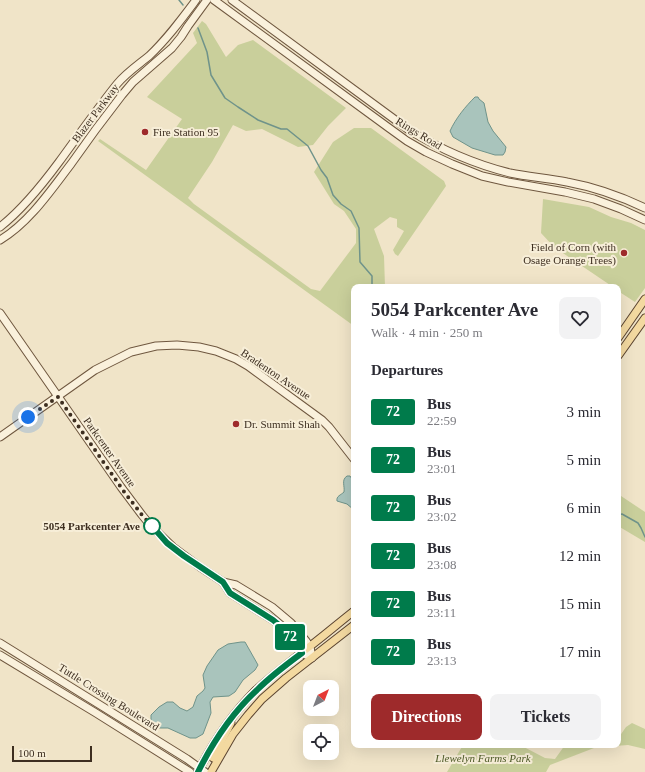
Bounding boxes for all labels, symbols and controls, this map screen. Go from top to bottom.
street label: Blazer Parkway [69,81,121,145]
street label: Rings Road [394,115,445,152]
place label: Fire Station 95 [153,126,219,138]
marker: Fire Station 95 [140,127,150,137]
place label: Field of Corn (with Osage Orange Trees) [523,241,616,267]
marker: Field of Corn (with Osage Orange Trees) [619,248,629,258]
button: heart [559,297,601,339]
text: 5054 Parkcenter Ave [371,299,538,320]
text: Walk · 4 min · 250 m [371,325,483,340]
street label: Bradenton Avenue [239,346,313,402]
text: Departures [371,362,443,378]
text: Bus [427,396,451,412]
text: 72 [386,404,400,419]
text: 3 min [566,404,601,420]
your location [18,407,38,427]
text: 22:59 [427,413,457,428]
street label: Parkcenter Avenue [81,415,139,489]
place label: Dr. Summit Shah [244,418,321,430]
marker: Dr. Summit Shah [231,419,241,429]
text: Bus [427,444,451,460]
text: 72 [386,452,400,467]
text: 5 min [566,452,601,468]
text: 23:01 [427,461,457,476]
text: Bus [427,492,451,508]
text: 72 [386,500,400,515]
text: 6 min [566,500,601,516]
text: 23:02 [427,509,457,524]
marker: 5054 Parkcenter Ave [143,517,161,535]
place label: 5054 Parkcenter Ave [43,520,140,532]
text: Bus [427,540,451,556]
text: 72 [386,548,400,563]
text: 12 min [559,548,601,564]
text: 23:08 [427,557,457,572]
text: Bus [427,588,451,604]
text: 72 [386,596,400,611]
text: 15 min [559,596,601,612]
text: 23:11 [427,605,456,620]
line badge: 72 [272,624,308,650]
text: 72 [283,629,297,644]
text: Bus [427,636,451,652]
text: 72 [386,644,400,659]
text: 17 min [559,644,601,660]
text: 23:13 [427,653,457,668]
street label: Tuttle Crossing Boulevard [56,661,162,733]
north arrow [303,680,339,716]
map controls [303,680,339,760]
button: Directions [371,694,482,740]
button: Tickets [490,694,601,740]
button: locate [303,724,339,760]
scale bar [12,744,92,763]
text: 100 m [18,747,46,759]
park label: Llewelyn Farms Park [434,752,532,764]

